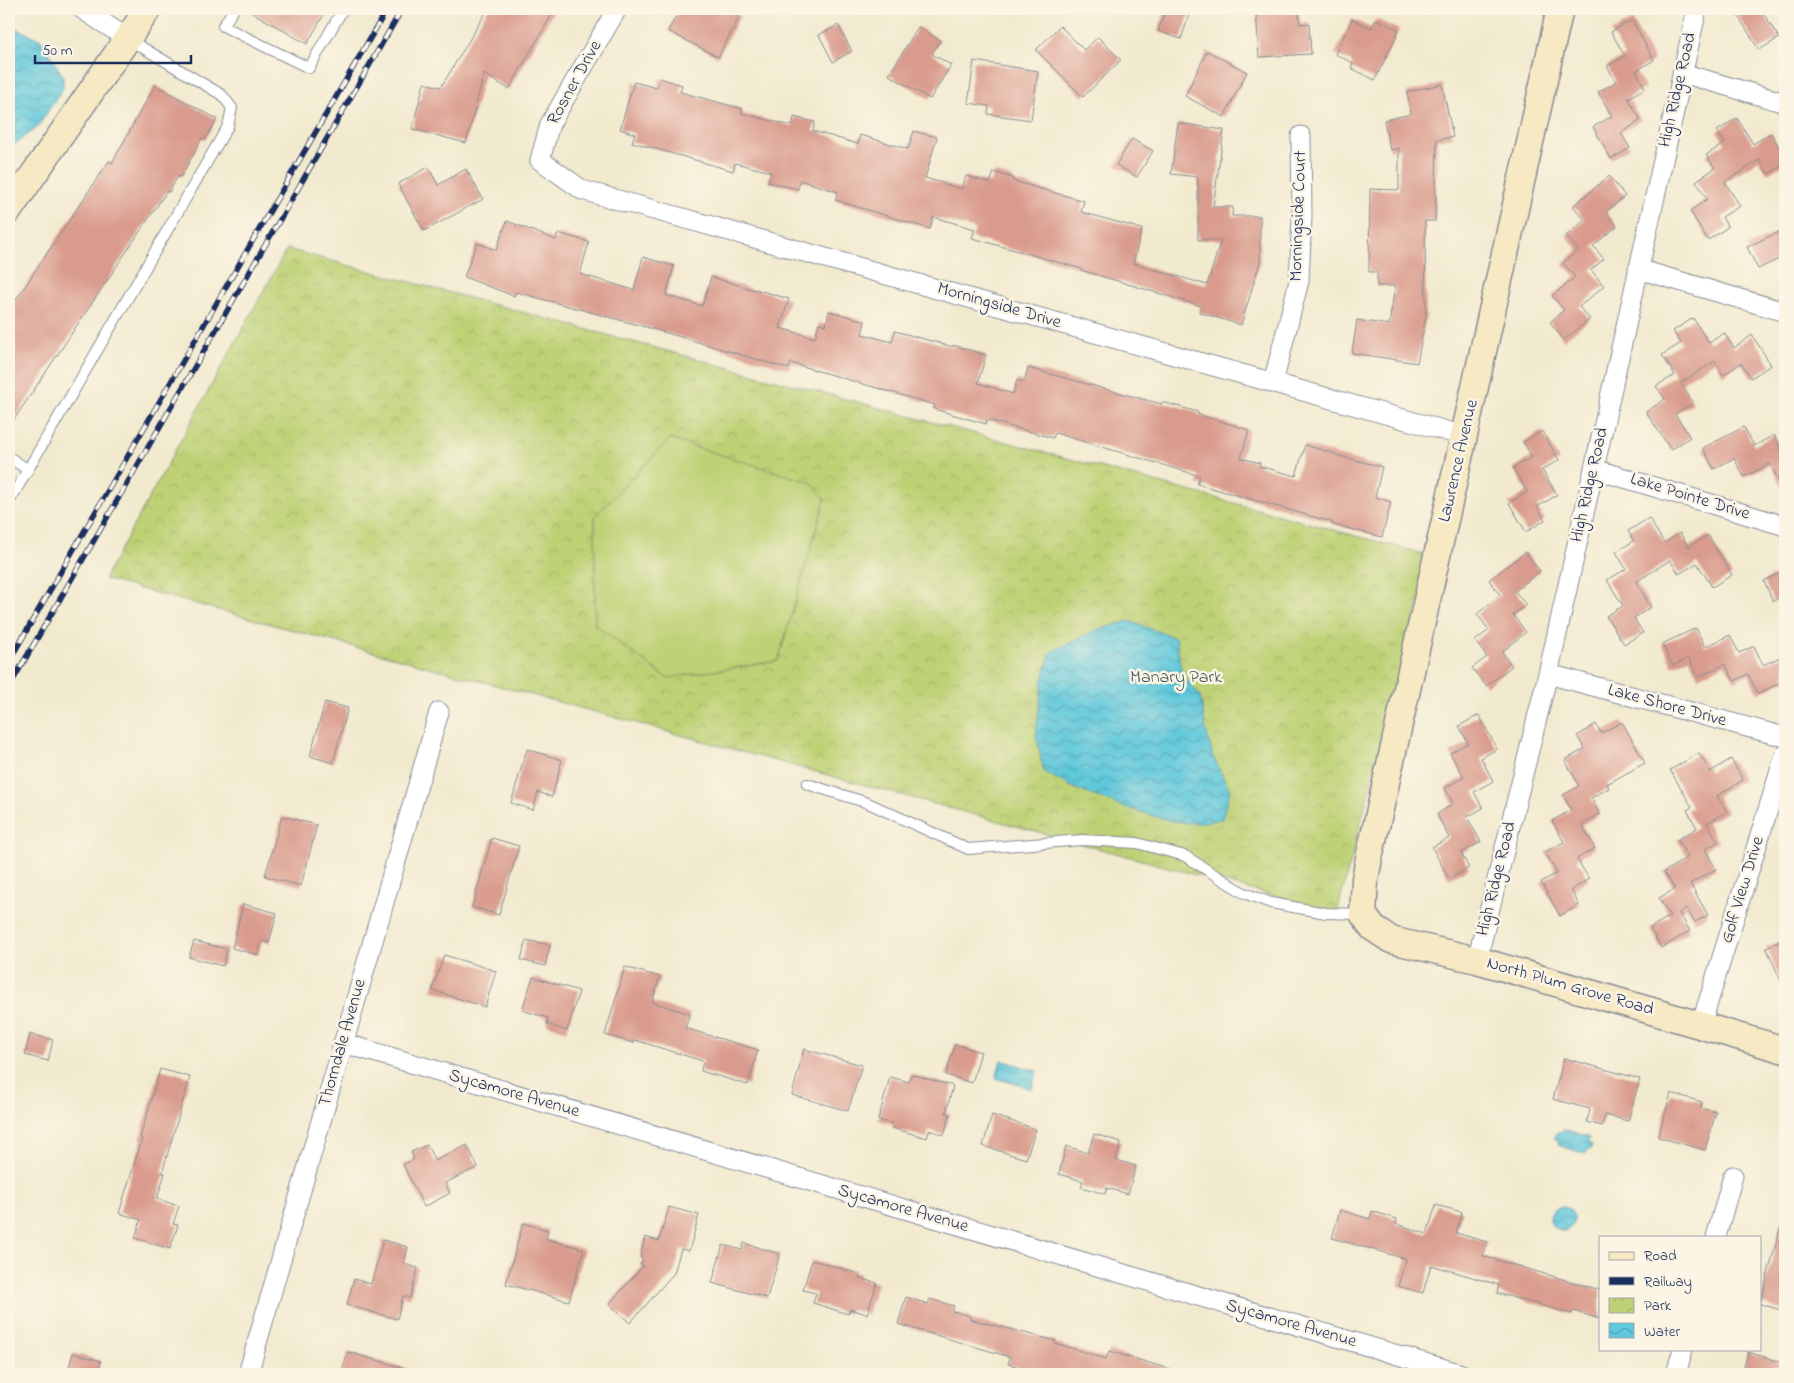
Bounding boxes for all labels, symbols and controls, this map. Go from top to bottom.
street label: High Ridge Road [1652,30,1705,150]
scale bar [35,32,191,64]
street label: Rosner Drive [541,35,609,130]
text: 50 m [42,40,73,62]
street label: Morningside Court [1284,150,1315,282]
street label: Morningside Drive [934,276,1065,337]
street label: Lawrence Avenue [1432,396,1486,525]
street label: High Ridge Road [1564,425,1617,545]
street label: Lake Pointe Drive [1627,466,1754,528]
park label: Manary Park [1130,665,1222,691]
street label: Lake Shore Drive [1605,678,1730,735]
street label: High Ridge Road [1470,819,1525,939]
street label: Golf View Drive [1714,832,1772,947]
street label: North Plum Grove Road [1483,951,1657,1023]
street label: Thorndale Avenue [312,975,374,1110]
street label: Sycamore Avenue [445,1063,583,1125]
street label: Sycamore Avenue [834,1178,972,1240]
legend [1599,1236,1762,1350]
text: Road [1644,1245,1677,1267]
text: Railway [1644,1271,1692,1294]
street label: Sycamore Avenue [1222,1293,1360,1355]
text: Park [1644,1295,1672,1317]
text: Water [1644,1321,1680,1343]

